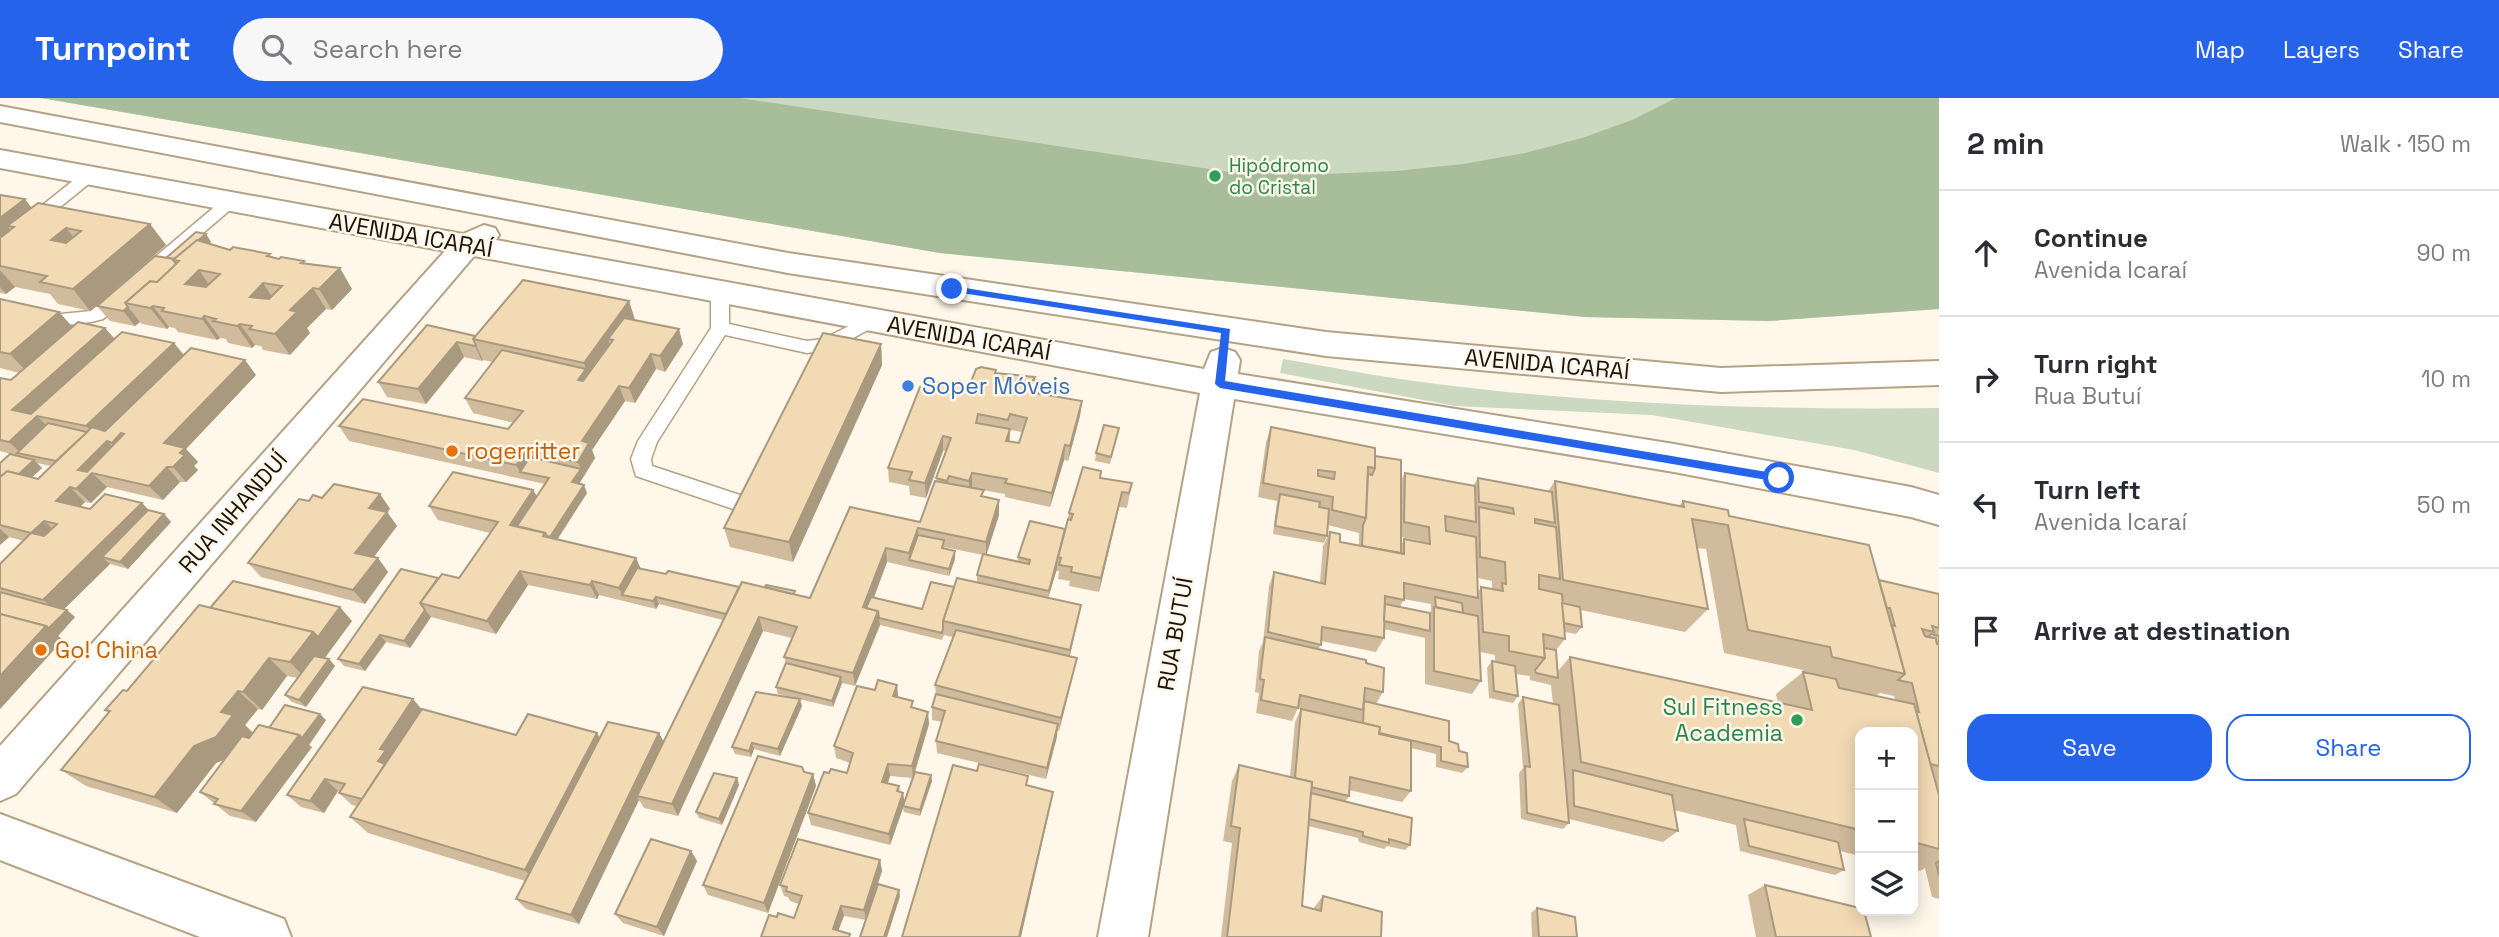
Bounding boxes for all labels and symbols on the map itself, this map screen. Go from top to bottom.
place label: Hipódromo do Cristal [1229,153,1329,200]
marker: Hipódromo do Cristal [1207,168,1223,184]
street label: AVENIDA ICARAÍ [327,206,496,264]
route end [936,273,967,304]
street label: AVENIDA ICARAÍ [885,309,1054,367]
street label: AVENIDA ICARAÍ [1463,342,1631,386]
place label: Soper Móveis [922,371,1070,401]
marker: Soper Móveis [900,378,916,394]
place label: rogerritter [466,436,580,466]
marker: rogerritter [444,443,460,459]
street label: RUA INHANDUÍ [172,445,294,579]
route start [1763,462,1794,493]
street label: RUA BUTUÍ [1150,575,1200,693]
place label: Go! China [55,635,158,665]
marker: Go! China [33,642,49,658]
place label: Sul Fitness Academia [1663,692,1783,748]
marker: Sul Fitness Academia [1789,712,1805,728]

